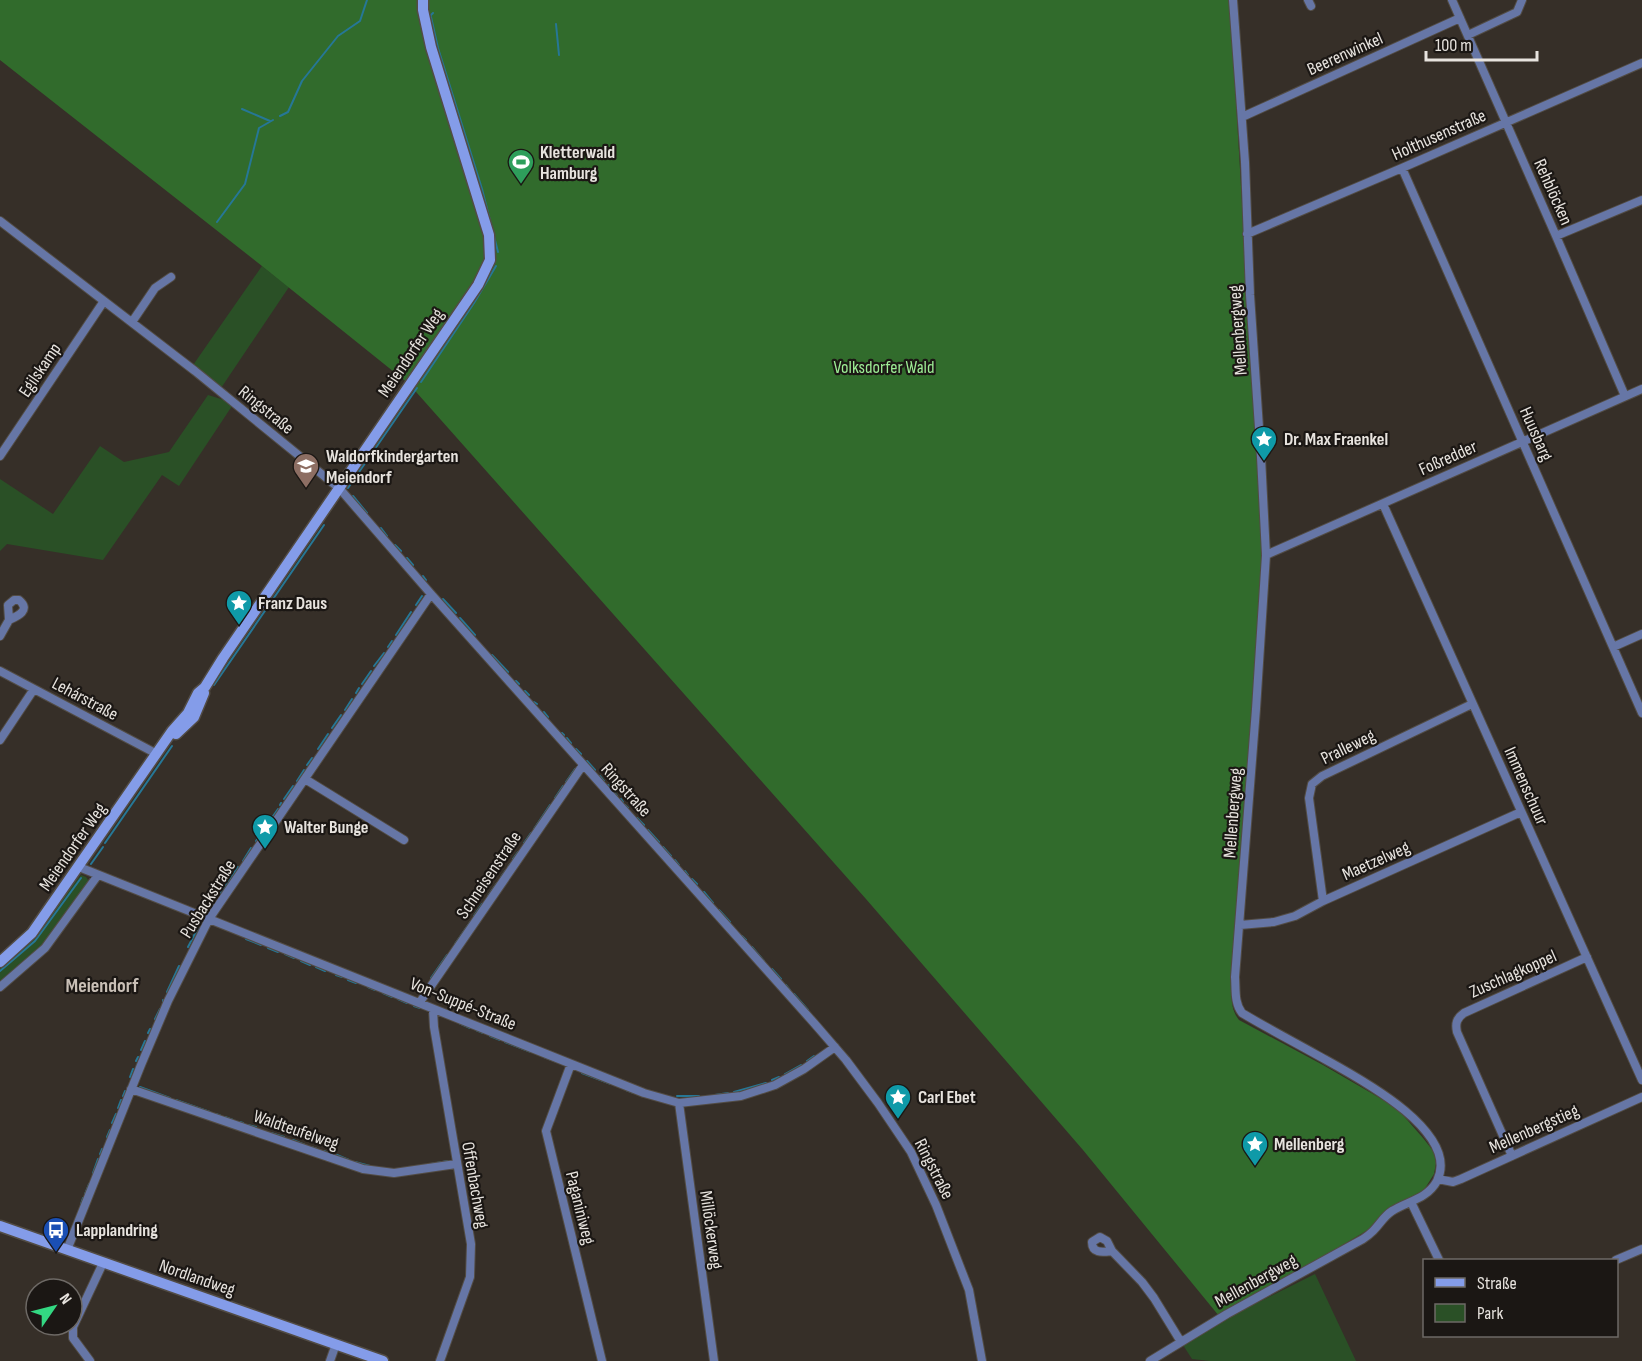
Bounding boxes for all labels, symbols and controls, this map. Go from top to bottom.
scale bar [1426,24,1537,62]
street label: Beerenwinkel [1304,28,1386,80]
text: 100 m [1435,35,1472,56]
street label: Holthusenstraße [1389,105,1489,165]
place label: Kletterwald Hamburg [540,142,615,184]
sports icon: Kletterwald Hamburg [506,147,536,185]
street label: Rehblöcken [1529,156,1577,228]
street label: Mellenbergweg [1224,284,1252,376]
street label: Meiendorfer Weg [374,305,448,401]
street label: Egilskamp [14,339,66,401]
park label: Volksdorfer Wald [834,357,934,378]
street label: Ringstraße [234,381,298,439]
street label: Huusbarg [1515,404,1557,464]
place icon: Dr. Max Fraenkel [1249,424,1279,462]
place label: Dr. Max Fraenkel [1284,429,1388,450]
street label: Foßredder [1416,436,1480,480]
place label: Waldorfkindergarten Meiendorf [326,446,458,488]
school or university icon: Waldorfkindergarten Meiendorf [291,451,321,489]
place icon: Franz Daus [224,588,254,626]
place label: Franz Daus [258,593,327,614]
street label: Lehárstraße [48,673,122,725]
street label: Pralleweg [1317,725,1379,769]
street label: Immenschuur [1499,744,1553,828]
street label: Ringstraße [596,759,656,821]
street label: Mellenbergweg [1219,767,1247,859]
street label: Meiendorfer Weg [35,799,111,895]
place icon: Walter Bunge [250,812,280,850]
place label: Walter Bunge [284,817,369,838]
street label: Schneisenstraße [452,827,526,923]
street label: Maetzelweg [1339,837,1413,885]
street label: Pusbackstraße [176,856,240,942]
street label: Zuschlagkoppel [1466,945,1560,1003]
street label: Von-Suppé-Straße [407,973,519,1035]
district label: Meiendorf [66,974,139,998]
place icon: Carl Ebet [883,1082,913,1120]
place label: Carl Ebet [918,1087,976,1108]
street label: Mellenbergstieg [1486,1100,1582,1158]
street label: Waldteufelweg [251,1106,341,1154]
place icon: Mellenberg [1240,1129,1270,1167]
place label: Mellenberg [1274,1134,1345,1155]
street label: Ringstraße [910,1135,958,1203]
street label: Offenbachweg [457,1140,493,1230]
street label: Paganiniweg [561,1169,599,1247]
street label: Millöckerweg [695,1189,727,1271]
bus stop icon: Lapplandring [41,1215,71,1253]
place label: Lapplandring [76,1220,158,1241]
street label: Mellenbergweg [1211,1250,1301,1312]
street label: Nordlandweg [156,1255,238,1301]
legend [1423,1259,1618,1337]
text: Straße [1477,1273,1517,1294]
north arrow [24,1277,84,1337]
text: N [55,1290,75,1308]
text: Park [1477,1303,1503,1324]

